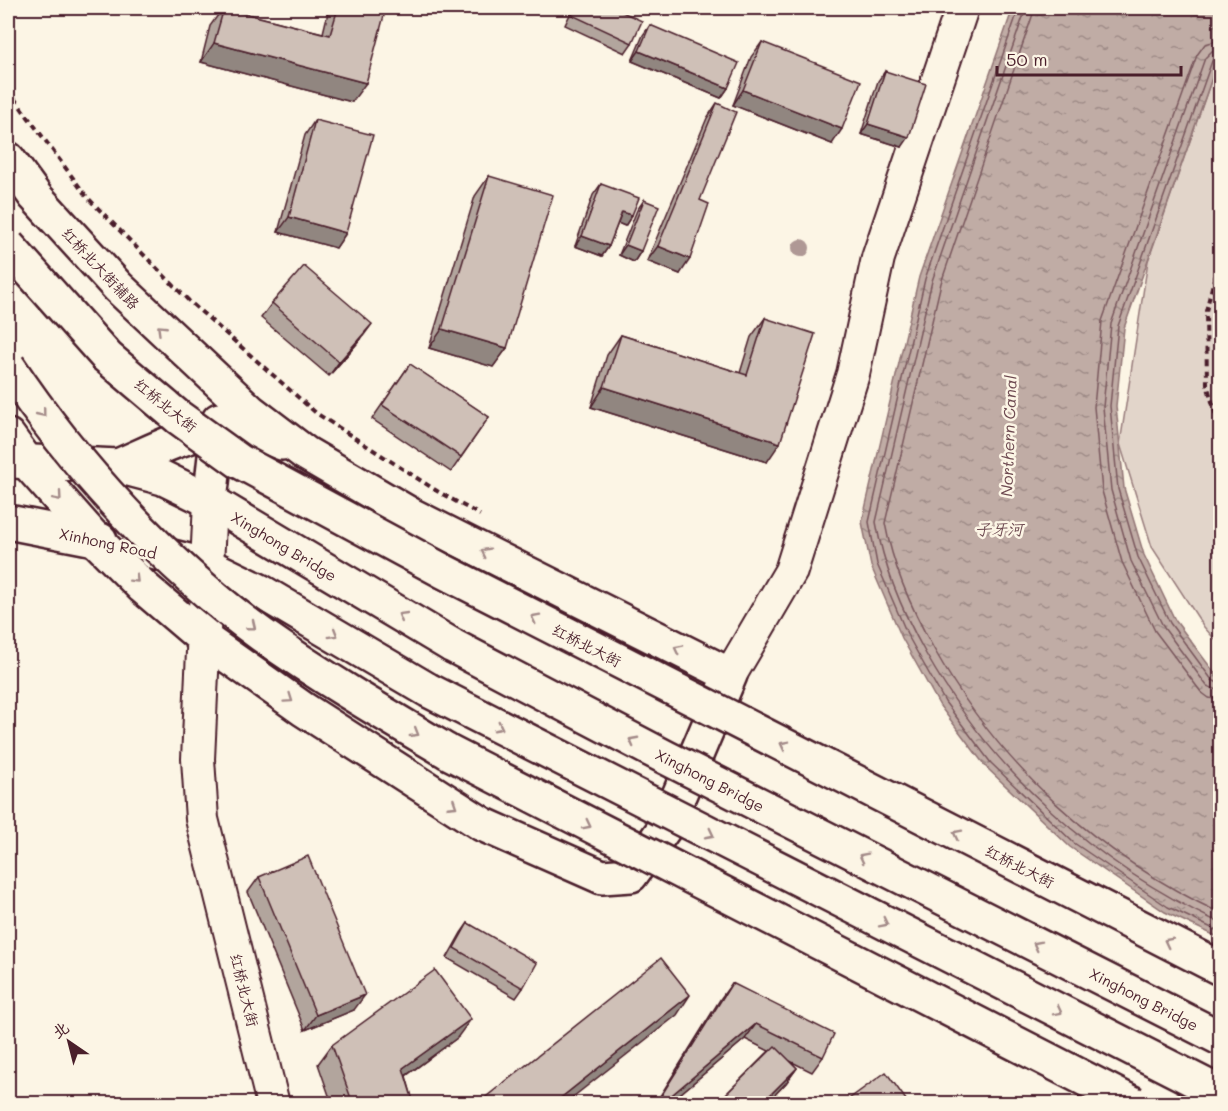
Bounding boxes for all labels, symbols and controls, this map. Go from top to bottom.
scale bar [997,39,1182,77]
text: 50 m [1006,47,1048,71]
street label: 红桥北大街辅路 [58,223,144,313]
one-way arrow [157,325,168,336]
street label: 红桥北大街 [131,374,201,436]
water label: Northern Canal [995,375,1021,497]
one-way arrow [35,406,46,417]
one-way arrow [51,491,62,501]
street label: Xinghong Bridge [228,507,340,585]
water label: 子牙河 [975,518,1026,539]
street label: Xinhong Road [57,523,159,563]
one-way arrow [481,548,491,559]
one-way arrow [128,572,139,583]
one-way arrow [398,612,408,623]
one-way arrow [531,614,542,625]
one-way arrow [245,619,256,630]
street label: 红桥北大街 [549,619,625,671]
one-way arrow [327,627,338,638]
one-way arrow [673,644,684,656]
one-way arrow [282,692,293,703]
one-way arrow [493,719,504,731]
one-way arrow [409,725,419,737]
one-way arrow [628,736,639,748]
one-way arrow [779,741,790,752]
street label: Xinghong Bridge [652,744,768,816]
one-way arrow [446,798,457,809]
one-way arrow [581,818,591,829]
one-way arrow [704,827,715,839]
one-way arrow [953,830,964,841]
street label: 红桥北大街 [982,840,1058,892]
one-way arrow [858,853,869,865]
one-way arrow [878,915,889,927]
one-way arrow [1164,937,1175,949]
one-way arrow [1033,941,1043,952]
street label: 红桥北大街 [226,951,264,1029]
street label: Xinghong Bridge [1086,963,1202,1035]
one-way arrow [1052,1004,1062,1015]
north arrow [39,1012,99,1072]
text: 北 [48,1016,73,1042]

